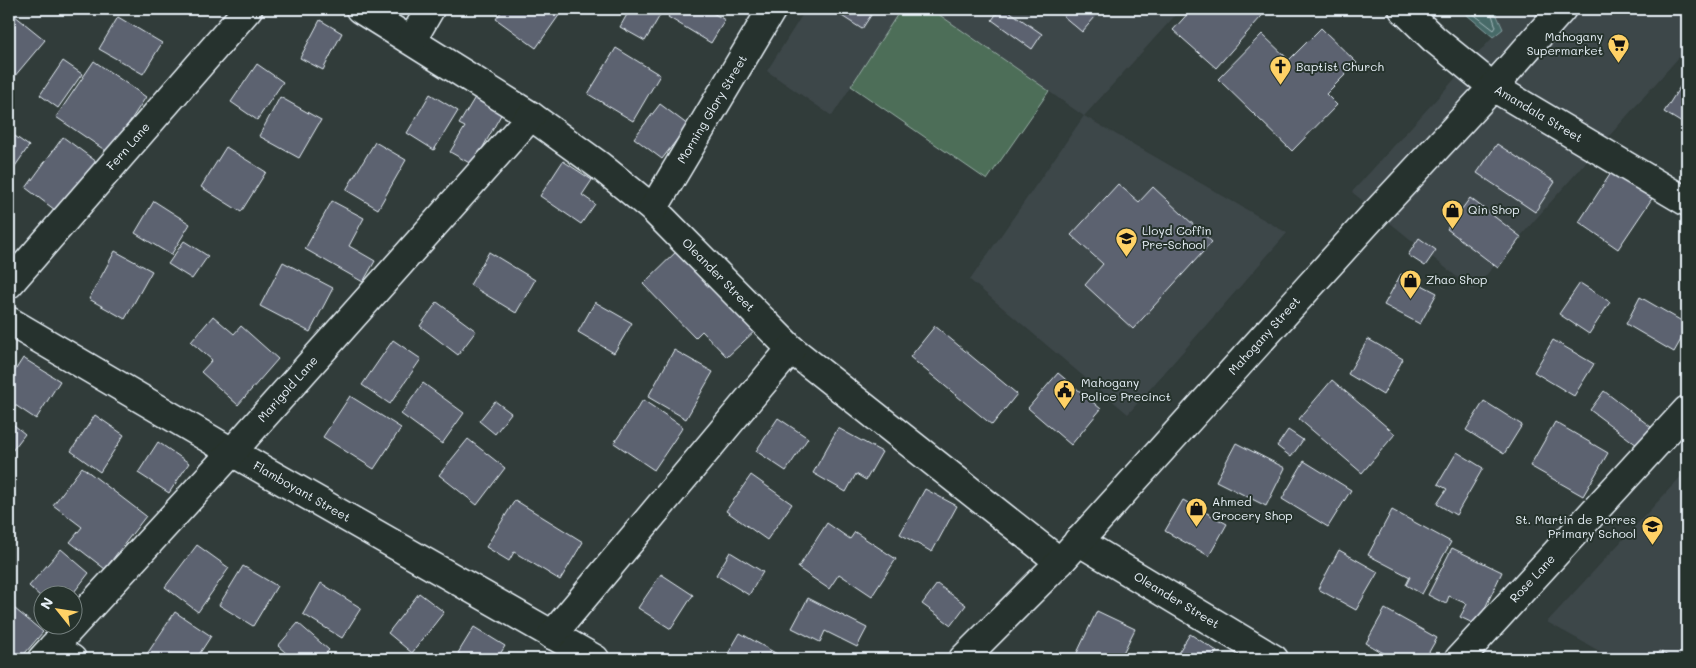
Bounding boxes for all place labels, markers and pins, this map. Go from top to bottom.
place label: Mahogany Supermarket [1527,28,1603,58]
supermarket icon: Mahogany Supermarket [1607,32,1631,63]
church icon: Baptist Church [1268,55,1292,86]
place label: Baptist Church [1296,58,1384,74]
shop icon: Qin Shop [1440,198,1464,229]
place label: Qin Shop [1468,201,1520,217]
place label: Lloyd Coffin Pre-School [1142,222,1212,252]
school or university icon: Lloyd Coffin Pre-School [1114,226,1138,257]
shop icon: Zhao Shop [1398,268,1422,299]
place label: Zhao Shop [1426,271,1487,287]
place label: Mahogany Police Precinct [1081,374,1171,404]
public building icon: Mahogany Police Precinct [1053,378,1077,409]
place label: Ahmed Grocery Shop [1212,493,1293,523]
shop icon: Ahmed Grocery Shop [1184,497,1208,528]
place label: St. Martin de Porres Primary School [1515,511,1636,541]
school or university icon: St. Martin de Porres Primary School [1640,515,1664,546]

